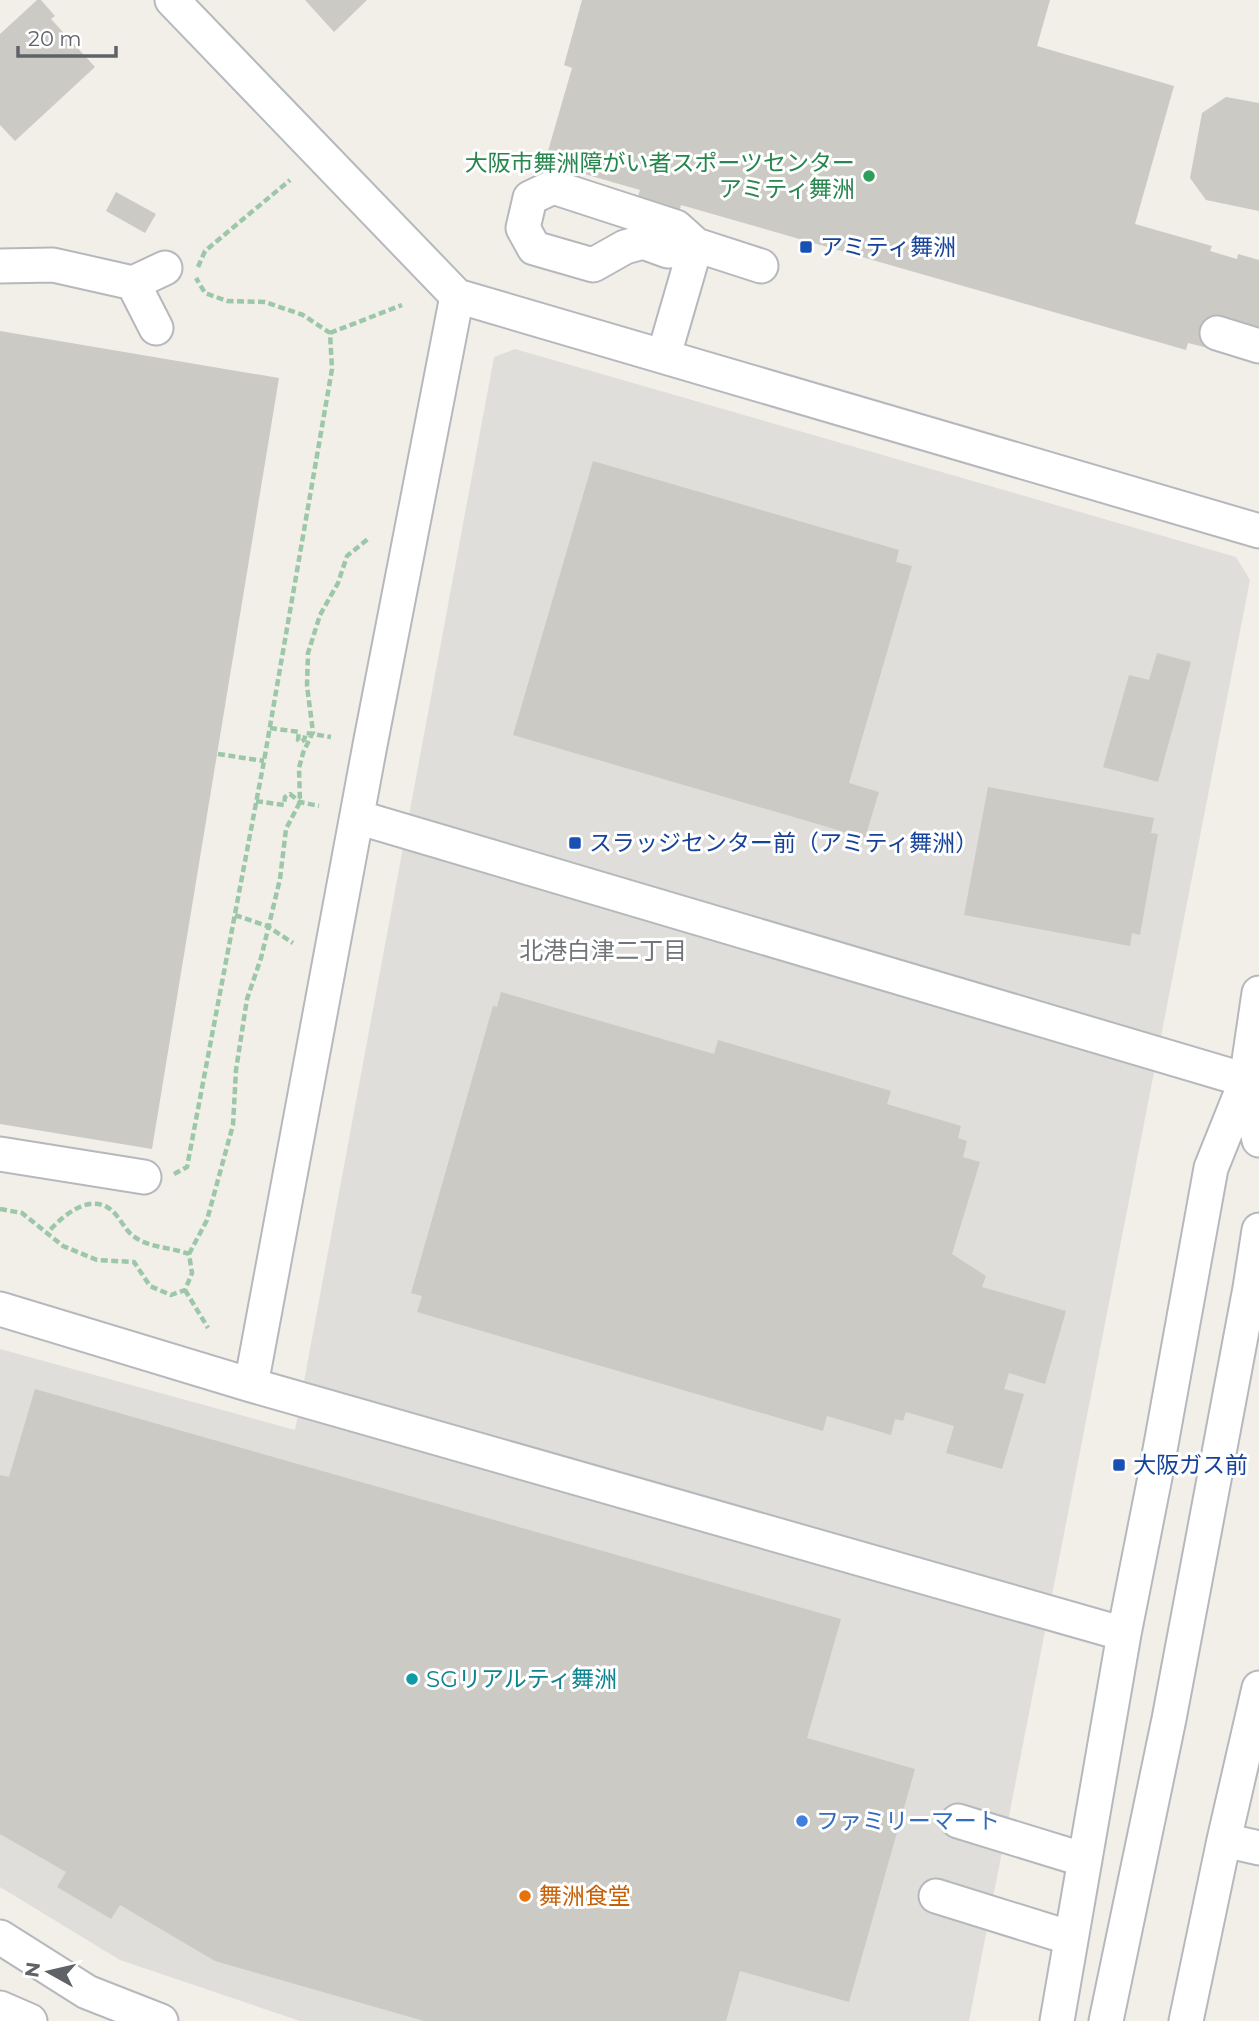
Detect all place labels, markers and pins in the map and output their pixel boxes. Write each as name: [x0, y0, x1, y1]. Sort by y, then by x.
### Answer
place label: 大阪市舞洲障がい者スポーツセンター アミティ舞洲: [464, 149, 855, 203]
marker: 大阪市舞洲障がい者スポーツセンター アミティ舞洲: [861, 168, 877, 184]
place label: アミティ舞洲: [820, 233, 956, 261]
marker: アミティ舞洲: [798, 239, 814, 255]
place label: スラッジセンター前（アミティ舞洲）: [589, 829, 978, 857]
marker: スラッジセンター前（アミティ舞洲）: [567, 835, 583, 851]
place label: 大阪ガス前: [1133, 1451, 1248, 1479]
marker: 大阪ガス前: [1111, 1457, 1127, 1473]
place label: SGリアルティ舞洲: [426, 1665, 617, 1693]
marker: SGリアルティ舞洲: [404, 1671, 420, 1687]
place label: ファミリーマート: [816, 1807, 1000, 1835]
marker: ファミリーマート: [794, 1813, 810, 1829]
place label: 舞洲食堂: [539, 1882, 631, 1910]
marker: 舞洲食堂: [517, 1888, 533, 1904]

